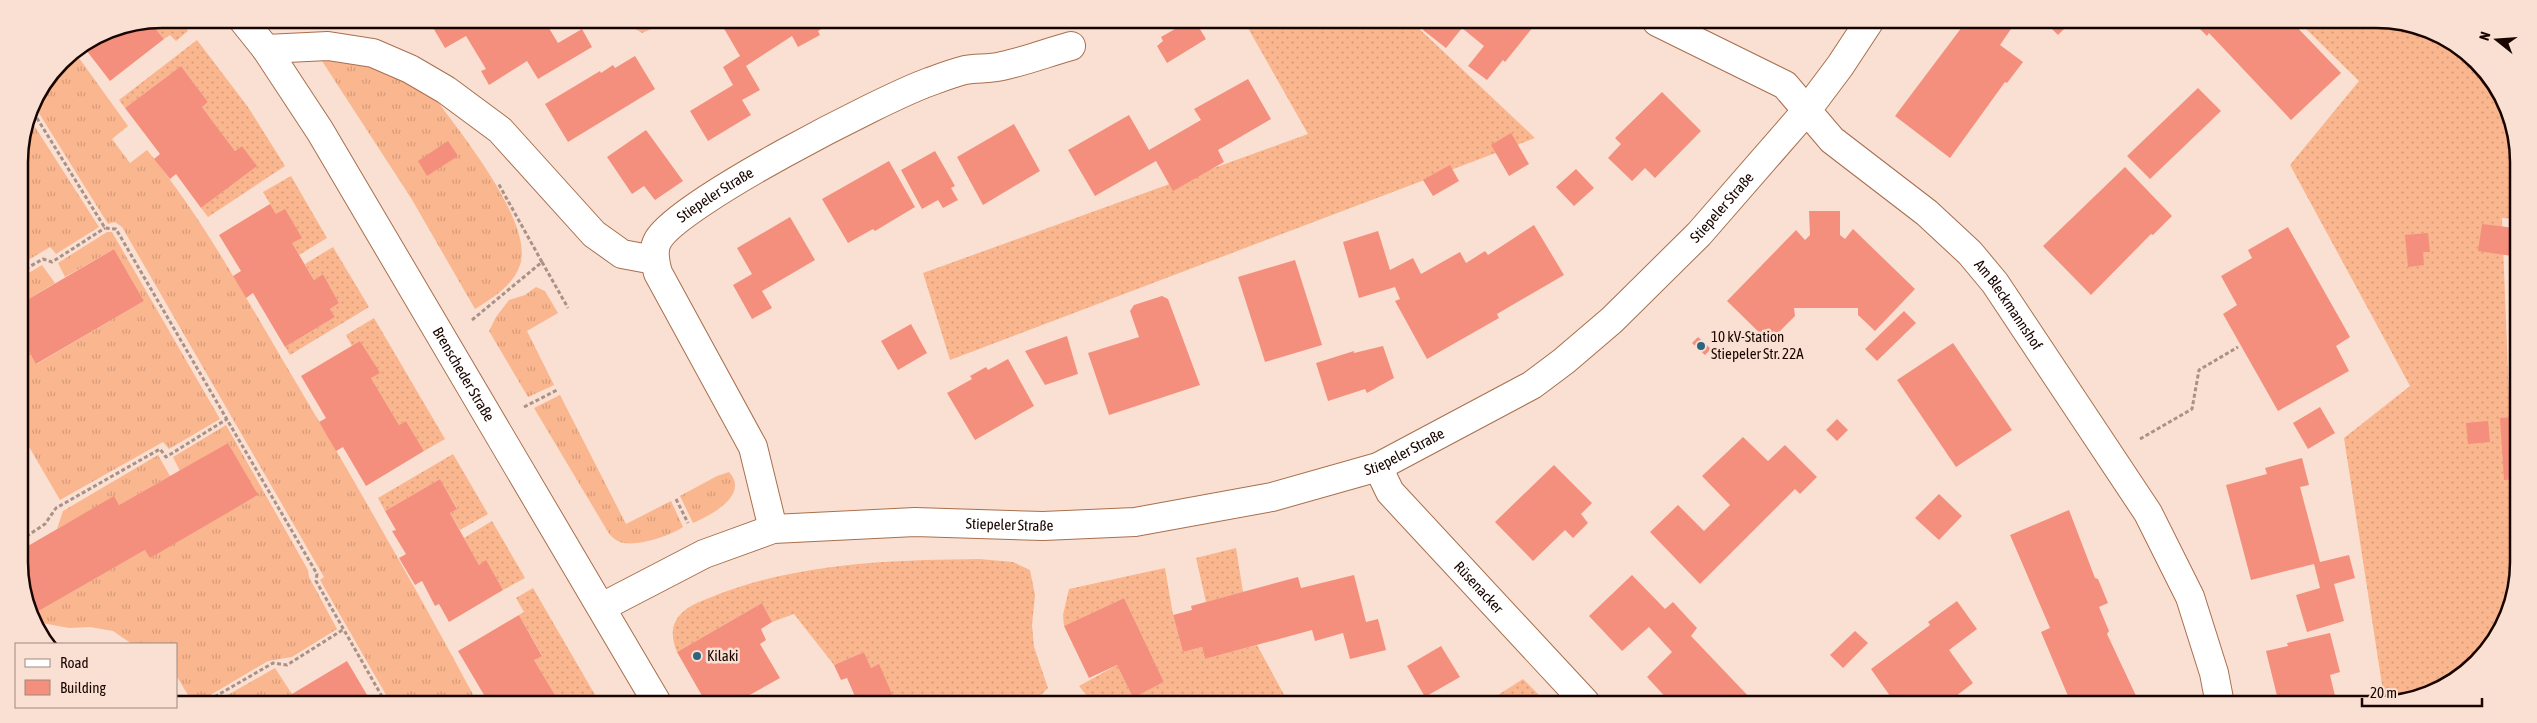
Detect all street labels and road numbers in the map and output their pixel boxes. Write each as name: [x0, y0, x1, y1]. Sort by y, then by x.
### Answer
street label: Stiepeler Straße: [673, 164, 756, 226]
street label: Stiepeler Straße: [1686, 169, 1757, 246]
street label: Am Bleckmannshof: [1971, 256, 2046, 353]
street label: Brenscheder Straße: [429, 324, 498, 424]
street label: Stiepeler Straße: [1362, 424, 1447, 478]
street label: Stiepeler Straße: [965, 515, 1054, 534]
street label: Rüsenacker: [1451, 558, 1507, 617]

